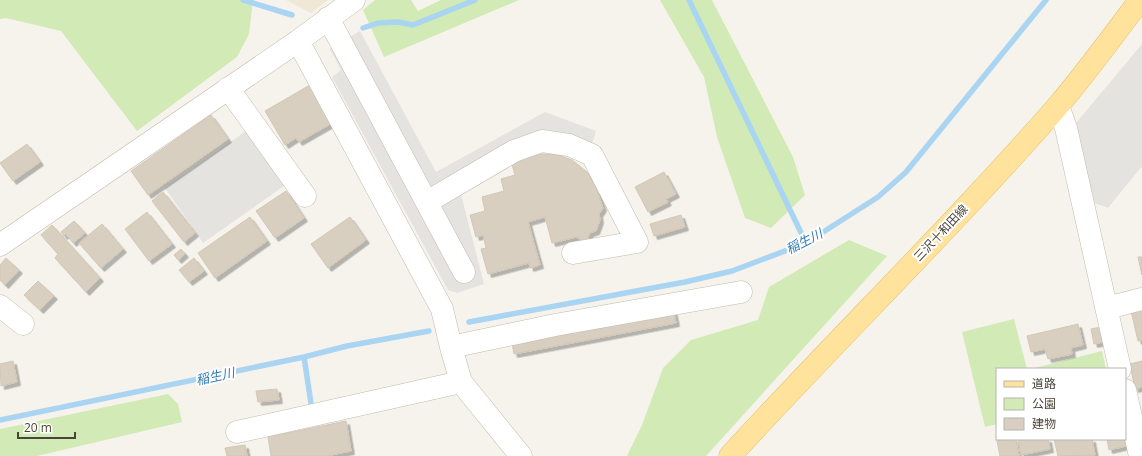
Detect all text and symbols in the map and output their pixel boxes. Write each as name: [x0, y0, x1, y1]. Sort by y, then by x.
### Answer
street label: 三沢十和田線: [910, 201, 971, 265]
water label: 稲生川: [783, 223, 827, 258]
water label: 稲生川: [194, 363, 238, 389]
legend: [996, 368, 1126, 440]
text: 道路: [1032, 375, 1056, 392]
text: 公園: [1032, 395, 1056, 412]
scale bar: [18, 414, 75, 440]
text: 建物: [1032, 415, 1056, 432]
text: 20 m: [24, 419, 52, 436]

